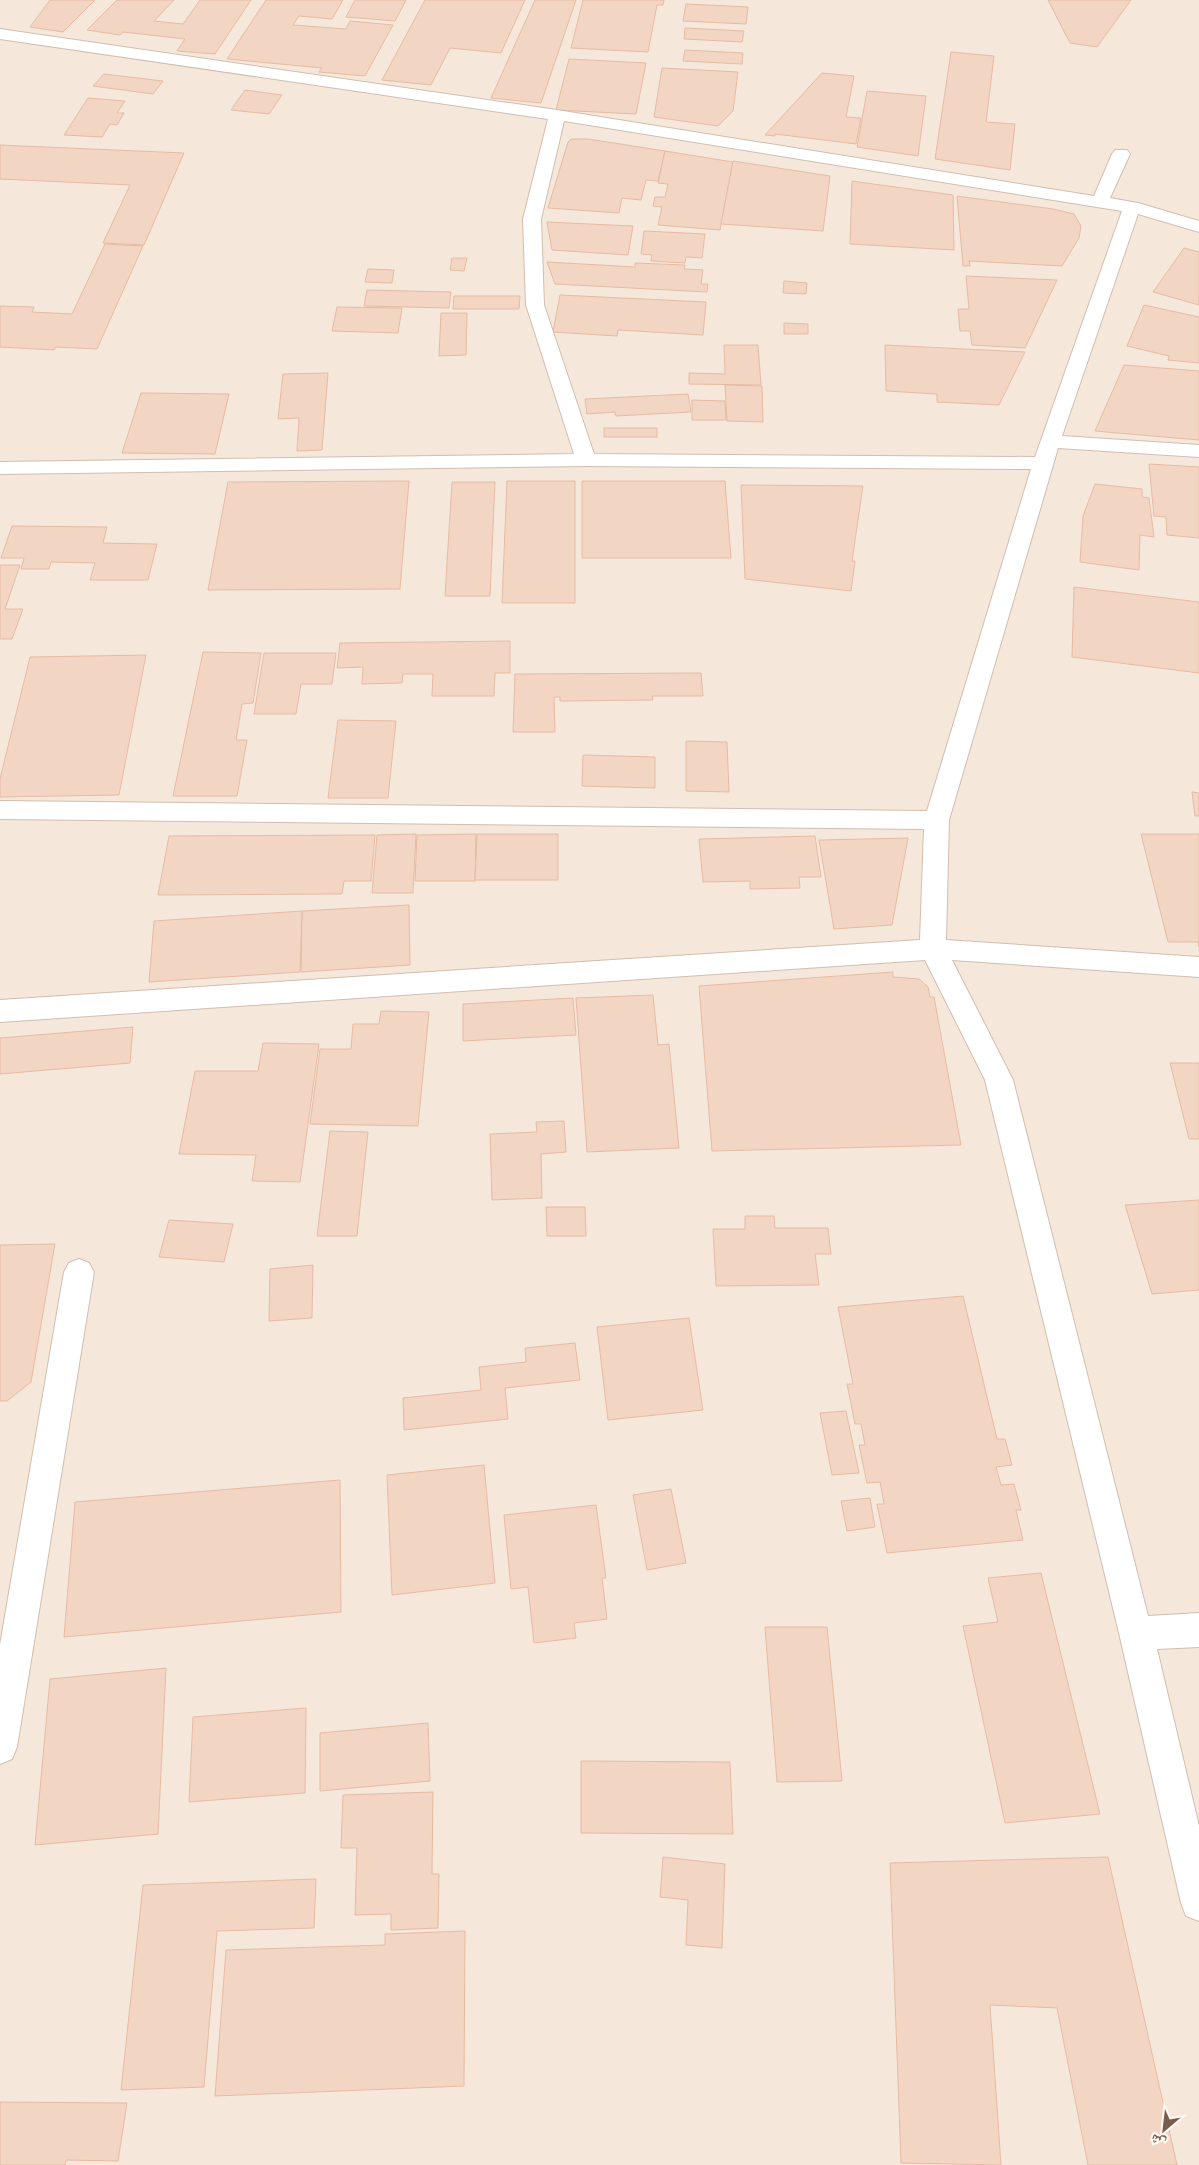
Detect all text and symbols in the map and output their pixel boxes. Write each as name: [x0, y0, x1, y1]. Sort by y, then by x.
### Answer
north arrow: [1139, 2105, 1189, 2155]
text: ش: [1147, 2130, 1169, 2153]

